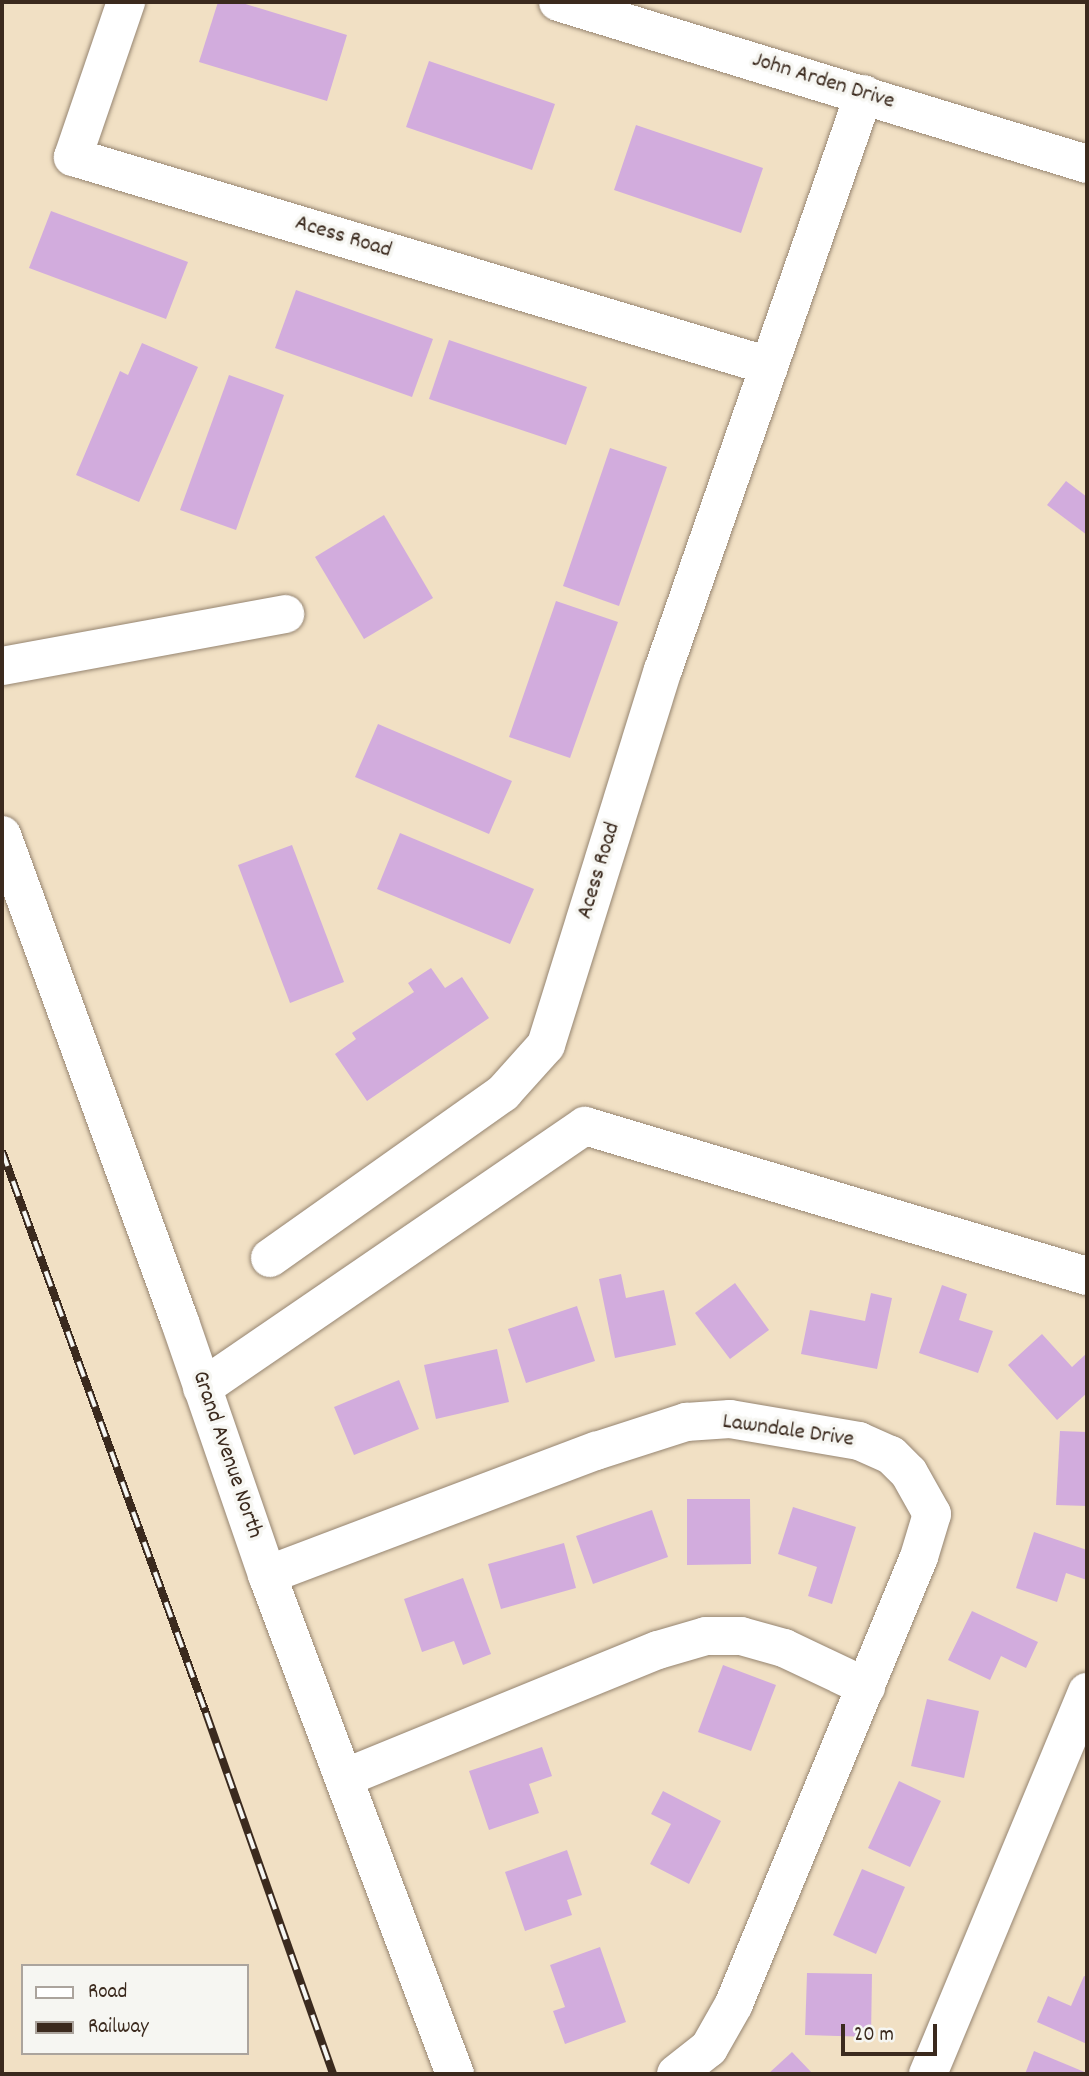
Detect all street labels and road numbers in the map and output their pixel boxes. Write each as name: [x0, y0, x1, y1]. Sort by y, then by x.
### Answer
street label: John Arden Drive: [749, 47, 897, 117]
street label: Acess Road: [291, 210, 395, 266]
street label: Acess Road: [572, 819, 628, 923]
street label: Grand Avenue North: [184, 1368, 268, 1542]
street label: Lawndale Drive: [721, 1409, 855, 1455]

